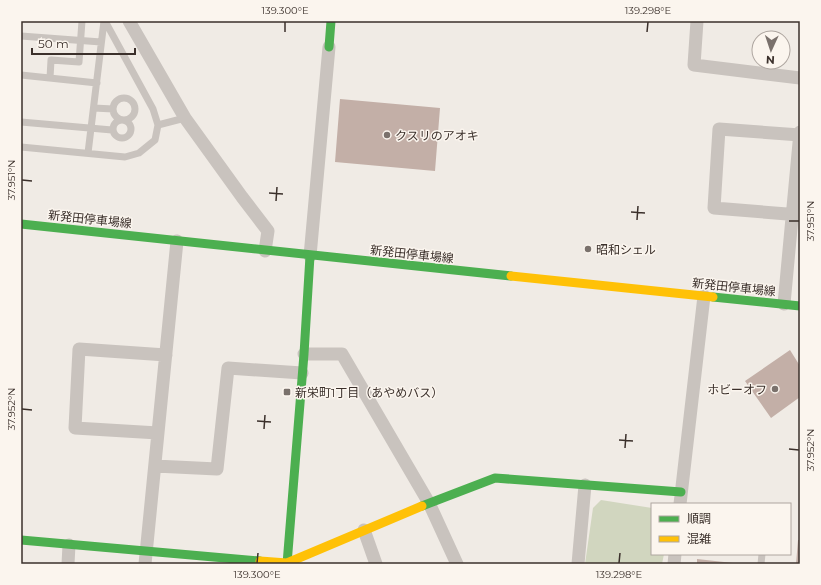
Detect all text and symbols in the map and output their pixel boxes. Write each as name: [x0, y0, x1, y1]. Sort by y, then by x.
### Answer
text: 139.300°E: [261, 4, 309, 17]
text: 139.298°E: [625, 4, 672, 17]
scale bar: [32, 30, 135, 56]
north arrow: [751, 30, 791, 70]
text: 50 m: [38, 36, 69, 51]
text: N: [766, 53, 775, 67]
place label: クスリのアオキ: [395, 128, 479, 143]
marker: クスリのアオキ: [382, 130, 392, 140]
text: 37.951°N: [5, 160, 18, 200]
text: 37.951°N: [804, 201, 817, 241]
street label: 新発田停車場線: [47, 207, 133, 231]
street label: 新発田停車場線: [369, 242, 455, 266]
place label: 昭和シェル: [596, 242, 656, 257]
marker: 昭和シェル: [583, 244, 593, 254]
street label: 新発田停車場線: [691, 275, 777, 299]
place label: ホビーオフ: [707, 382, 767, 397]
marker: ホビーオフ: [770, 384, 780, 394]
place label: 新栄町1丁目（あやめバス）: [295, 385, 443, 400]
marker: 新栄町1丁目（あやめバス）: [282, 387, 292, 397]
text: 37.952°N: [5, 388, 18, 430]
text: 37.952°N: [804, 429, 817, 471]
legend: [651, 503, 791, 555]
text: 順調: [687, 511, 711, 526]
text: 混雑: [687, 531, 711, 546]
text: 139.300°E: [233, 568, 281, 581]
text: 139.298°E: [596, 568, 643, 581]

